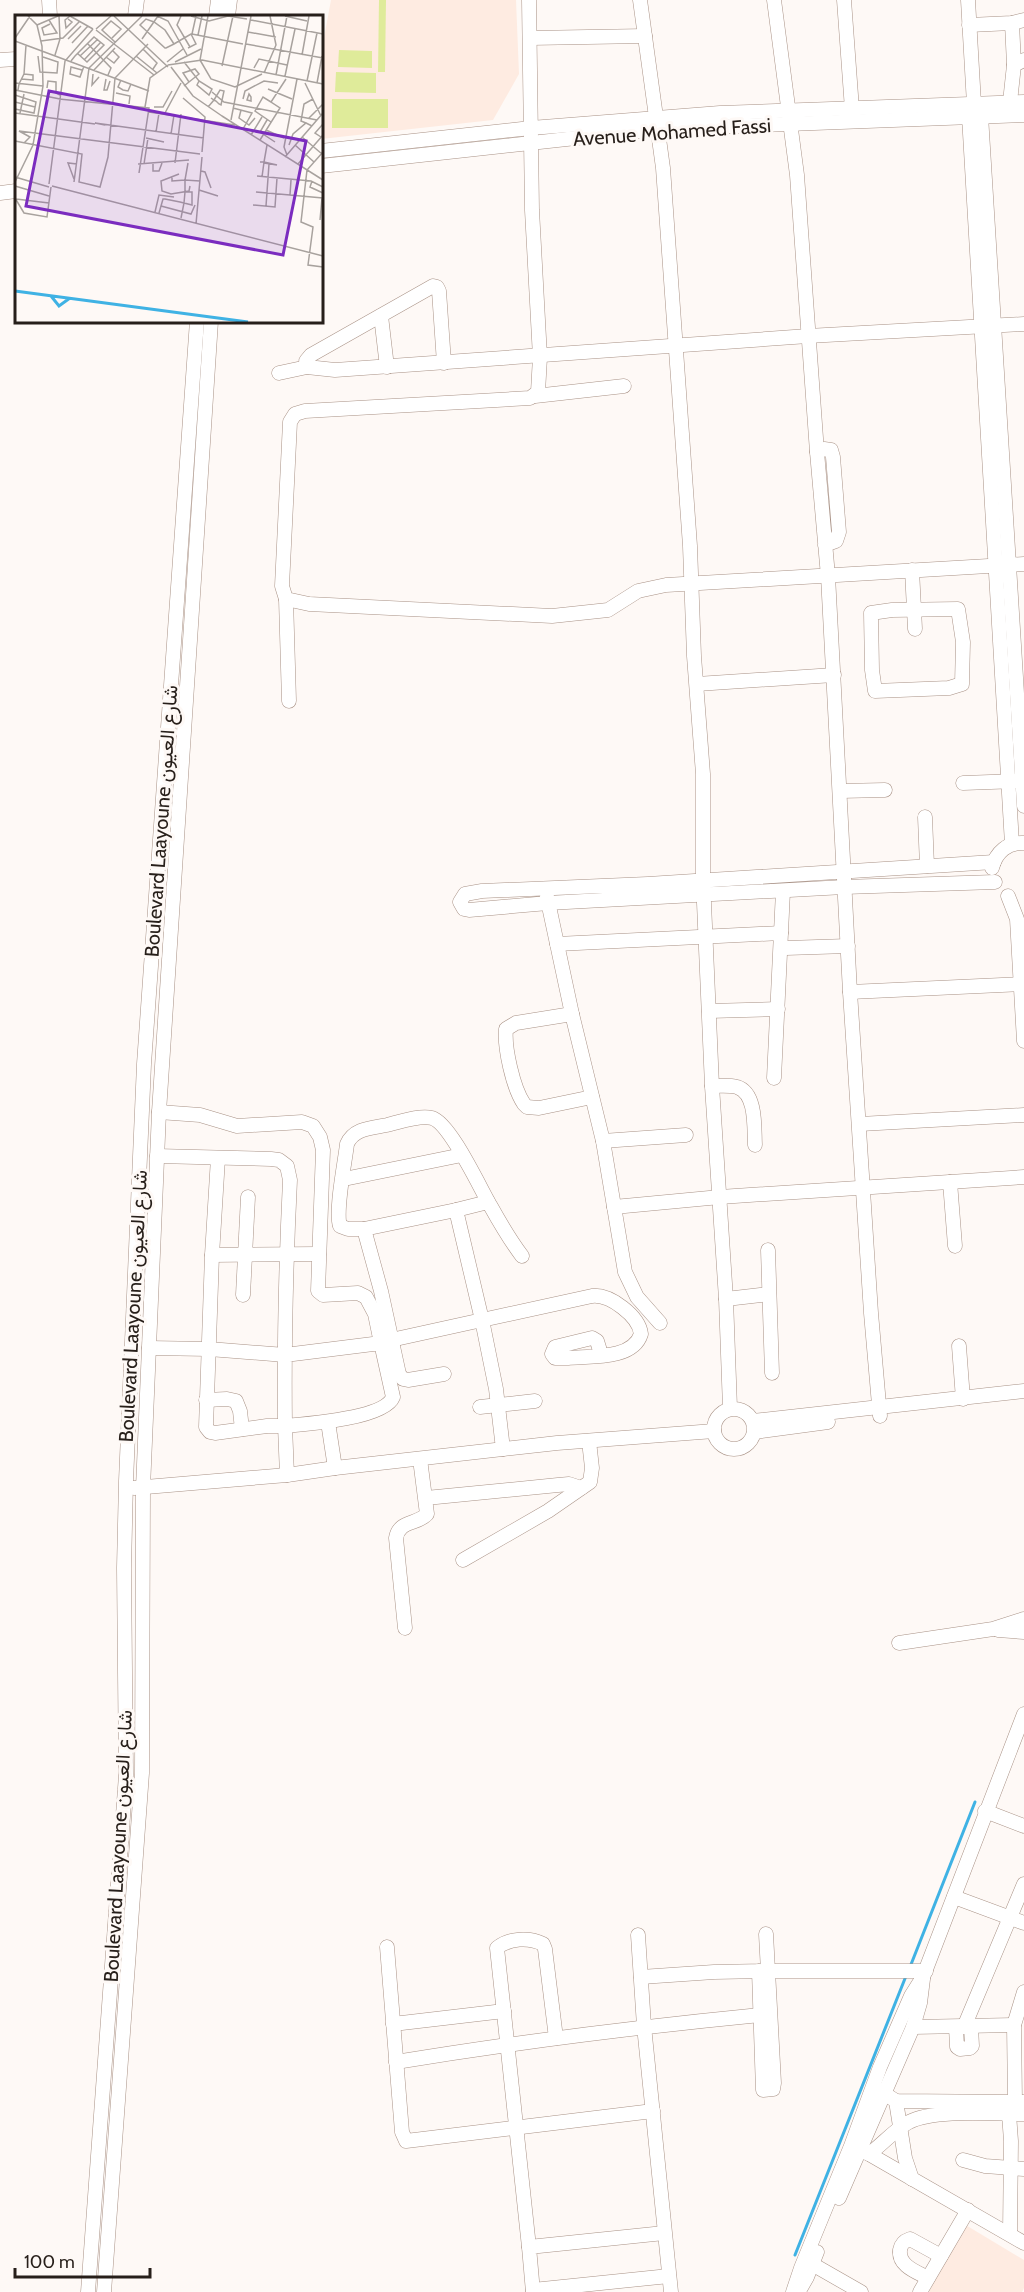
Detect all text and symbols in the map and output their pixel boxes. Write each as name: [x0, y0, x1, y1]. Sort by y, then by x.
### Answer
inset map: [15, 15, 322, 322]
street label: Avenue Mohamed Fassi: [572, 113, 772, 151]
street label: Boulevard Laayoune شارع العيون: [140, 684, 184, 958]
street label: Boulevard Laayoune شارع العيون: [114, 1169, 154, 1443]
street label: Boulevard Laayoune شارع العيون: [99, 1709, 139, 1983]
scale bar: [15, 2241, 150, 2279]
text: 100 m: [24, 2251, 75, 2273]

